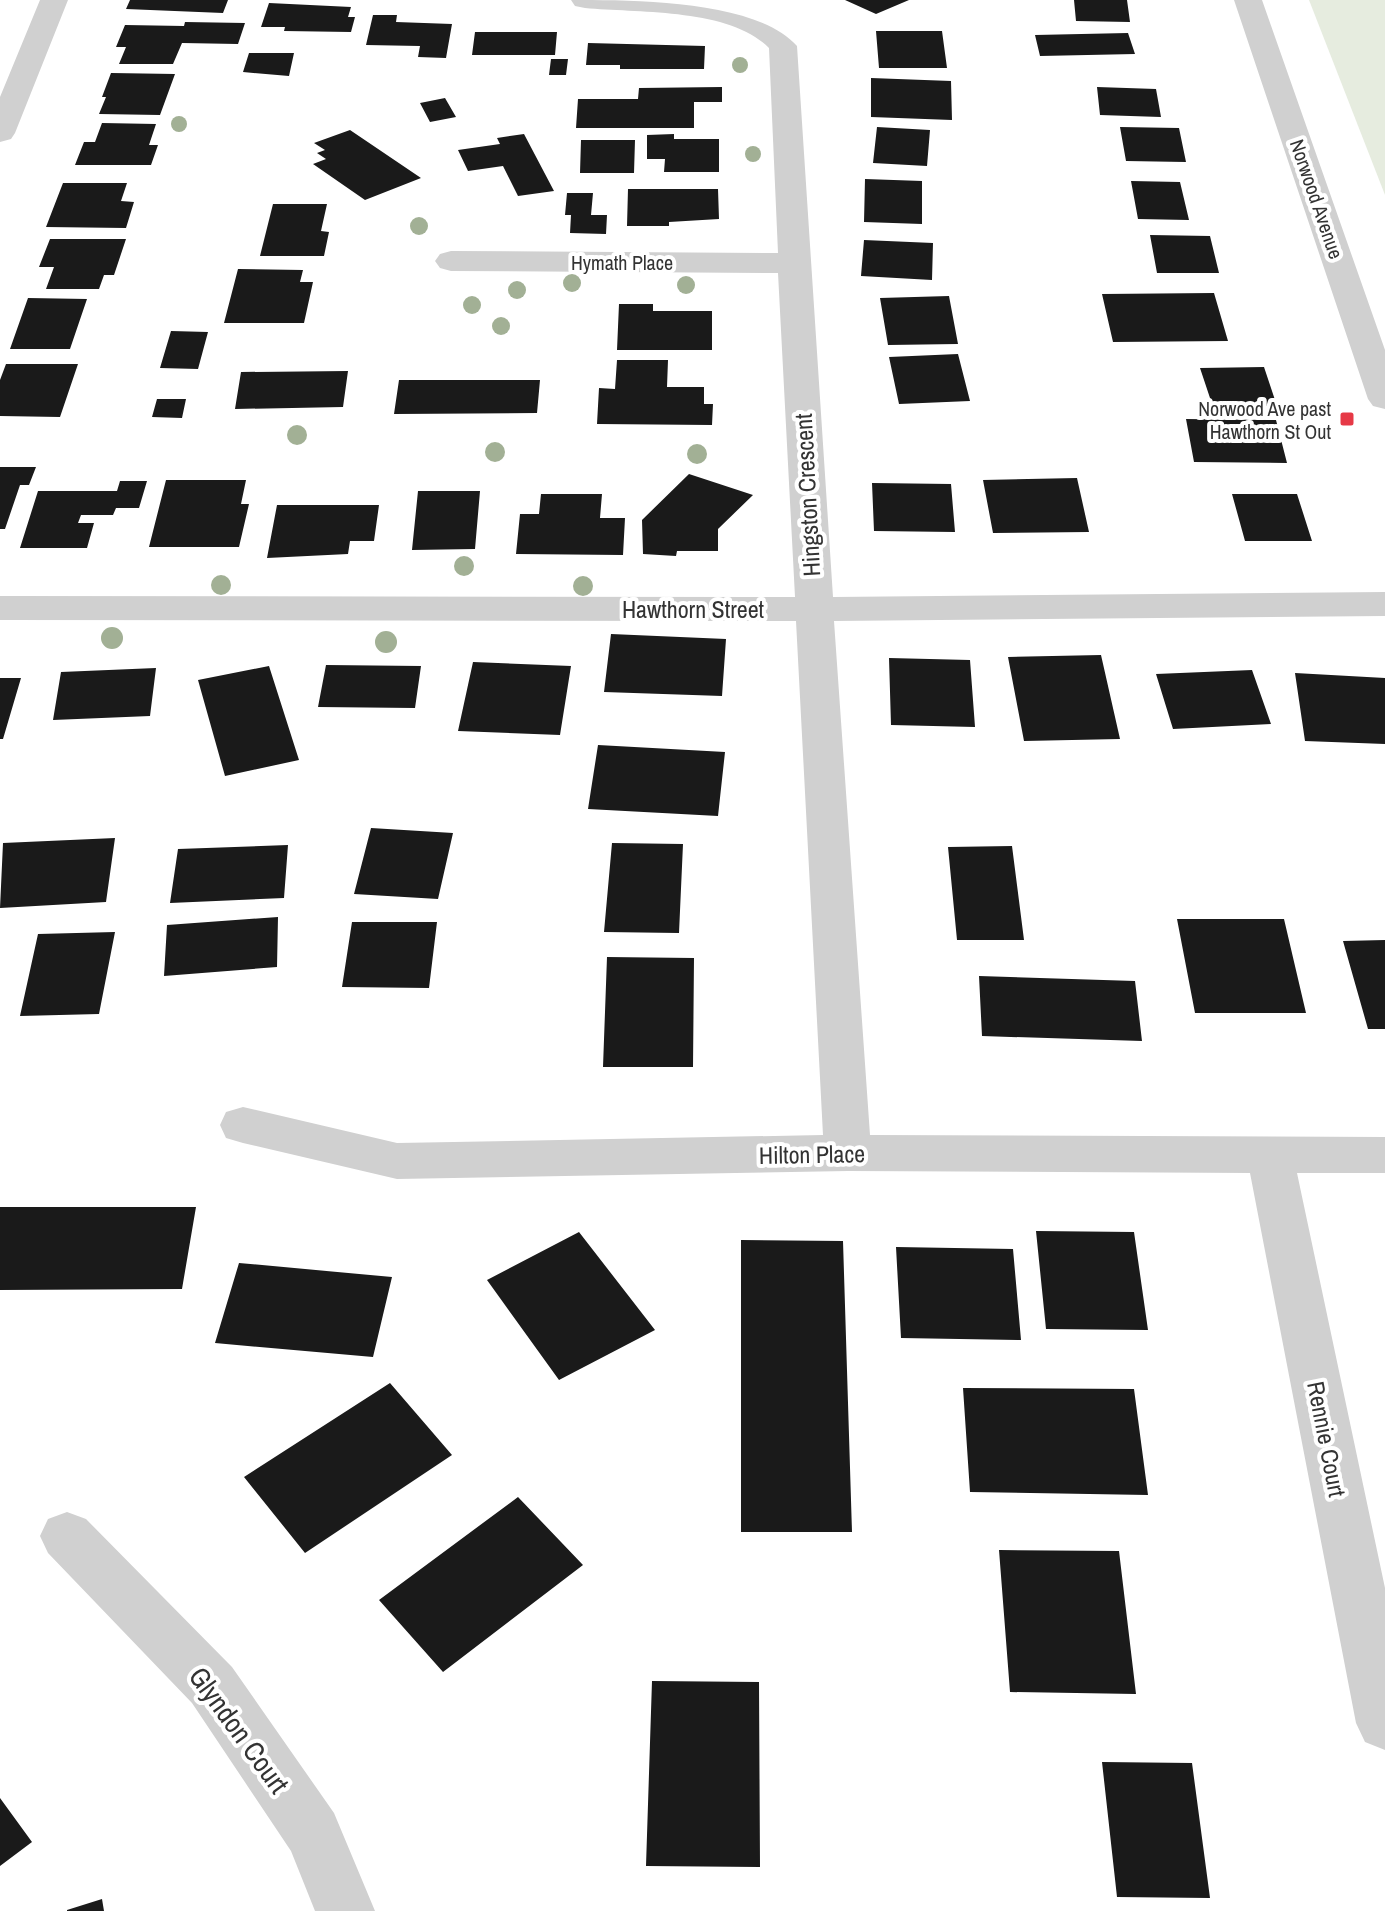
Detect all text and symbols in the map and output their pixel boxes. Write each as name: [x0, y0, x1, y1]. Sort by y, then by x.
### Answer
street label: Norwood Avenue: [1284, 136, 1350, 262]
street label: Hymath Place: [571, 249, 673, 276]
place label: Norwood Ave past Hawthorn St Out: [1198, 395, 1331, 445]
marker: Norwood Ave past Hawthorn St Out: [1338, 410, 1356, 428]
street label: Hingston Crescent: [787, 412, 827, 577]
street label: Hawthorn Street: [622, 593, 765, 625]
street label: Hilton Place: [759, 1137, 865, 1171]
street label: Rennie Court: [1300, 1378, 1354, 1500]
street label: Glyndon Court: [180, 1659, 298, 1801]

